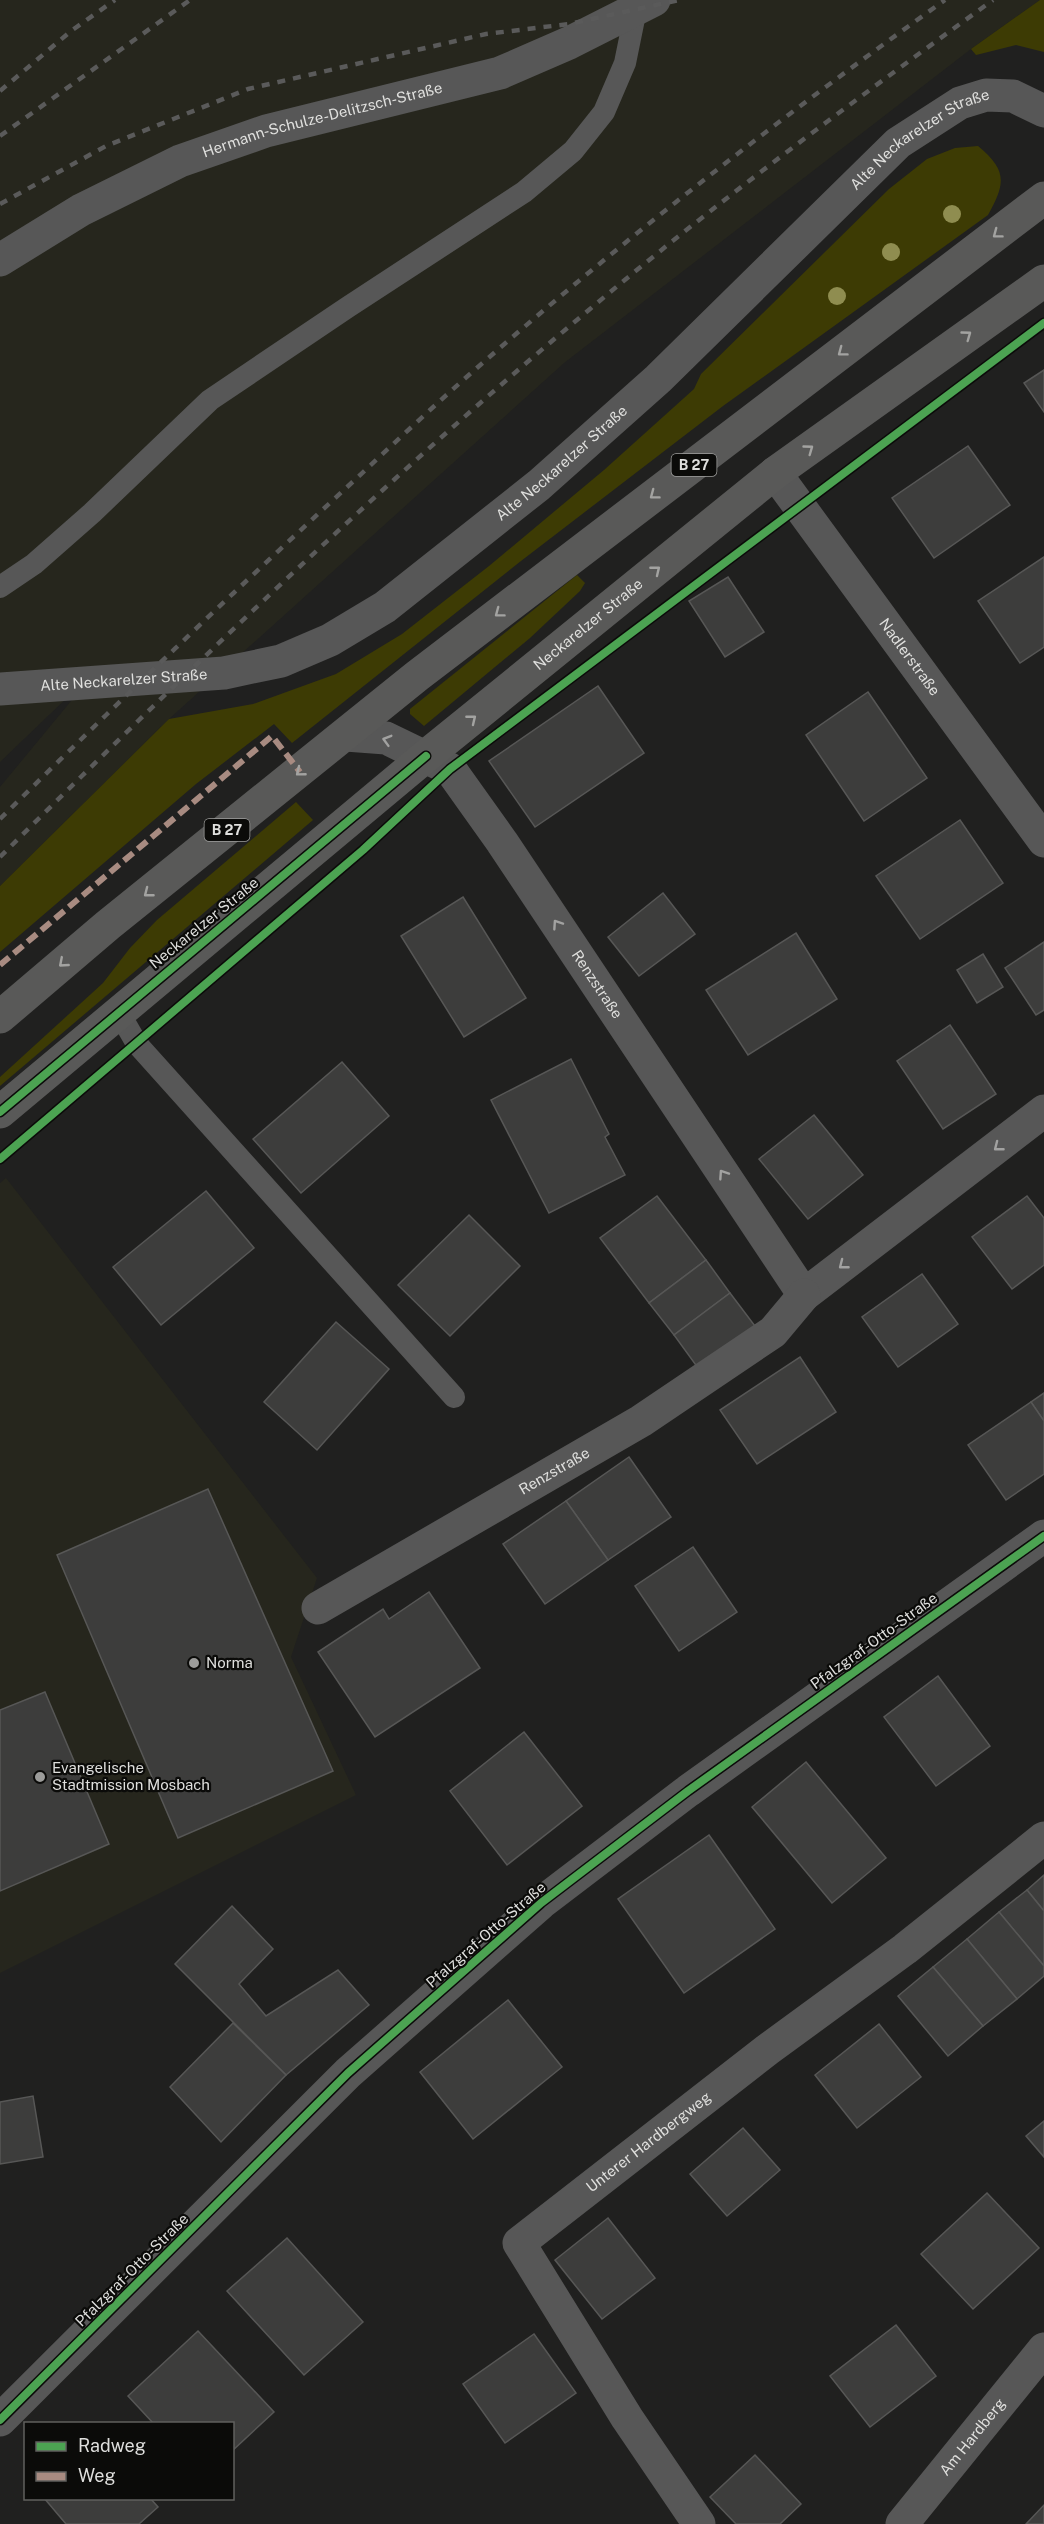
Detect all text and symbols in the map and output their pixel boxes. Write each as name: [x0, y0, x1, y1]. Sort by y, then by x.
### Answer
street label: Hermann-Schulze-Delitzsch-Straße: [200, 79, 444, 161]
street label: Alte Neckarelzer Straße: [846, 85, 991, 193]
one-way arrow: [993, 226, 1004, 237]
one-way arrow: [961, 332, 972, 343]
one-way arrow: [838, 344, 849, 355]
street label: Alte Neckarelzer Straße: [492, 402, 630, 524]
one-way arrow: [802, 445, 813, 456]
road number: B 27: [672, 454, 716, 476]
one-way arrow: [649, 488, 660, 499]
one-way arrow: [649, 566, 660, 577]
street label: Neckarelzer Straße: [530, 575, 646, 673]
one-way arrow: [494, 606, 505, 617]
street label: Nadlerstraße: [876, 615, 944, 699]
street label: Alte Neckarelzer Straße: [39, 665, 208, 694]
one-way arrow: [465, 715, 476, 726]
one-way arrow: [382, 735, 392, 748]
one-way arrow: [296, 764, 307, 775]
road number: B 27: [204, 819, 250, 841]
street label: Neckarelzer Straße: [146, 873, 262, 972]
one-way arrow: [144, 885, 155, 896]
one-way arrow: [553, 920, 564, 931]
street label: Renzstraße: [568, 947, 626, 1022]
one-way arrow: [59, 956, 70, 967]
one-way arrow: [993, 1139, 1004, 1150]
one-way arrow: [719, 1170, 730, 1181]
one-way arrow: [839, 1258, 850, 1269]
street label: Renzstraße: [516, 1444, 592, 1498]
street label: Pfalzgraf-Otto-Straße: [807, 1589, 940, 1692]
place label: Norma: [206, 1654, 253, 1671]
marker: Norma: [187, 1656, 201, 1670]
place label: Evangelische Stadtmission Mosbach: [52, 1759, 210, 1793]
marker: Evangelische Stadtmission Mosbach: [33, 1770, 47, 1784]
street label: Pfalzgraf-Otto-Straße: [423, 1878, 549, 1991]
street label: Unterer Hardbergweg: [583, 2088, 714, 2195]
street label: Pfalzgraf-Otto-Straße: [72, 2210, 192, 2330]
street label: Am Hardberg: [936, 2395, 1008, 2479]
legend: [24, 2422, 234, 2500]
text: Radweg: [78, 2435, 146, 2456]
text: Weg: [78, 2465, 116, 2486]

